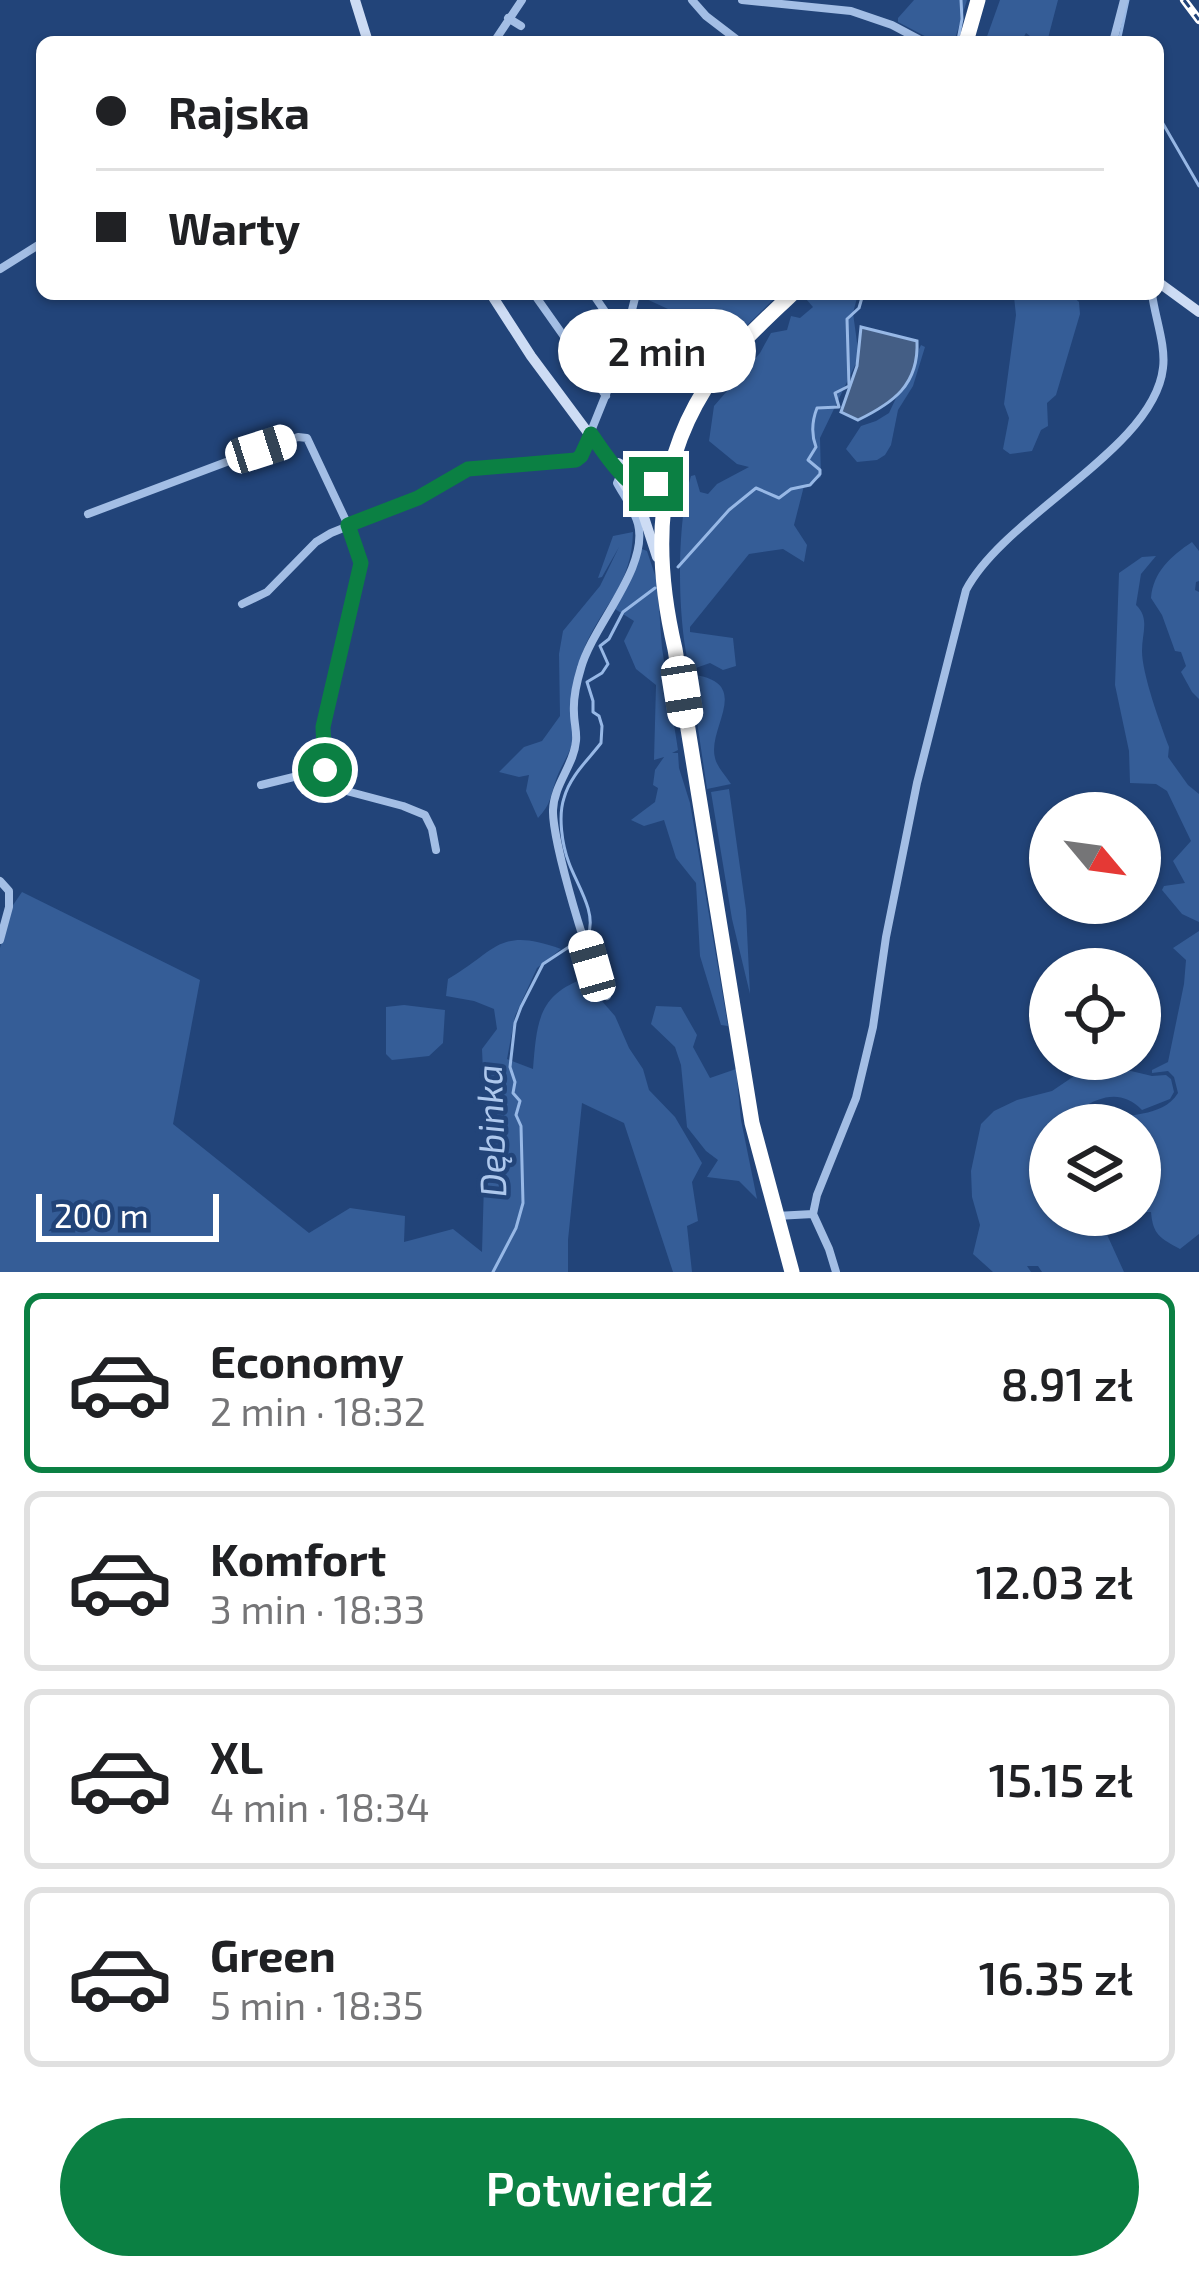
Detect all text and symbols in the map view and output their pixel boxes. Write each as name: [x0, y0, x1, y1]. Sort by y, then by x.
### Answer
text: Rajska: [168, 84, 310, 138]
text: Warty: [168, 200, 300, 254]
callout: 2 min: [557, 310, 755, 394]
text: 2 min: [608, 327, 706, 374]
car: [221, 421, 301, 477]
route end: [629, 457, 683, 511]
car: [659, 654, 705, 730]
route start: [298, 743, 352, 797]
north arrow: [1029, 792, 1161, 924]
map controls: [1029, 792, 1161, 1236]
car: [565, 926, 619, 1006]
button: locate: [1029, 948, 1161, 1080]
water label: Dębinka: [466, 1064, 513, 1198]
button: layers: [1029, 1104, 1161, 1236]
scale bar: [36, 1188, 219, 1241]
text: 200 m: [54, 1195, 149, 1235]
icon: car: [66, 1329, 174, 1437]
text: Economy: [210, 1333, 404, 1387]
text: 8.91 zł: [1001, 1356, 1133, 1410]
text: 2 min · 18:32: [210, 1387, 426, 1434]
icon: car: [66, 1527, 174, 1635]
text: Komfort: [210, 1531, 386, 1585]
text: 12.03 zł: [976, 1554, 1133, 1608]
text: 3 min · 18:33: [210, 1585, 425, 1632]
icon: car: [66, 1725, 174, 1833]
text: XL: [210, 1729, 263, 1783]
text: 15.15 zł: [989, 1752, 1133, 1806]
text: 4 min · 18:34: [210, 1783, 430, 1830]
icon: car: [66, 1923, 174, 2031]
text: Green: [210, 1927, 336, 1981]
text: 16.35 zł: [979, 1950, 1133, 2004]
text: 5 min · 18:35: [210, 1981, 424, 2028]
button: Potwierdź: [60, 2118, 1139, 2256]

